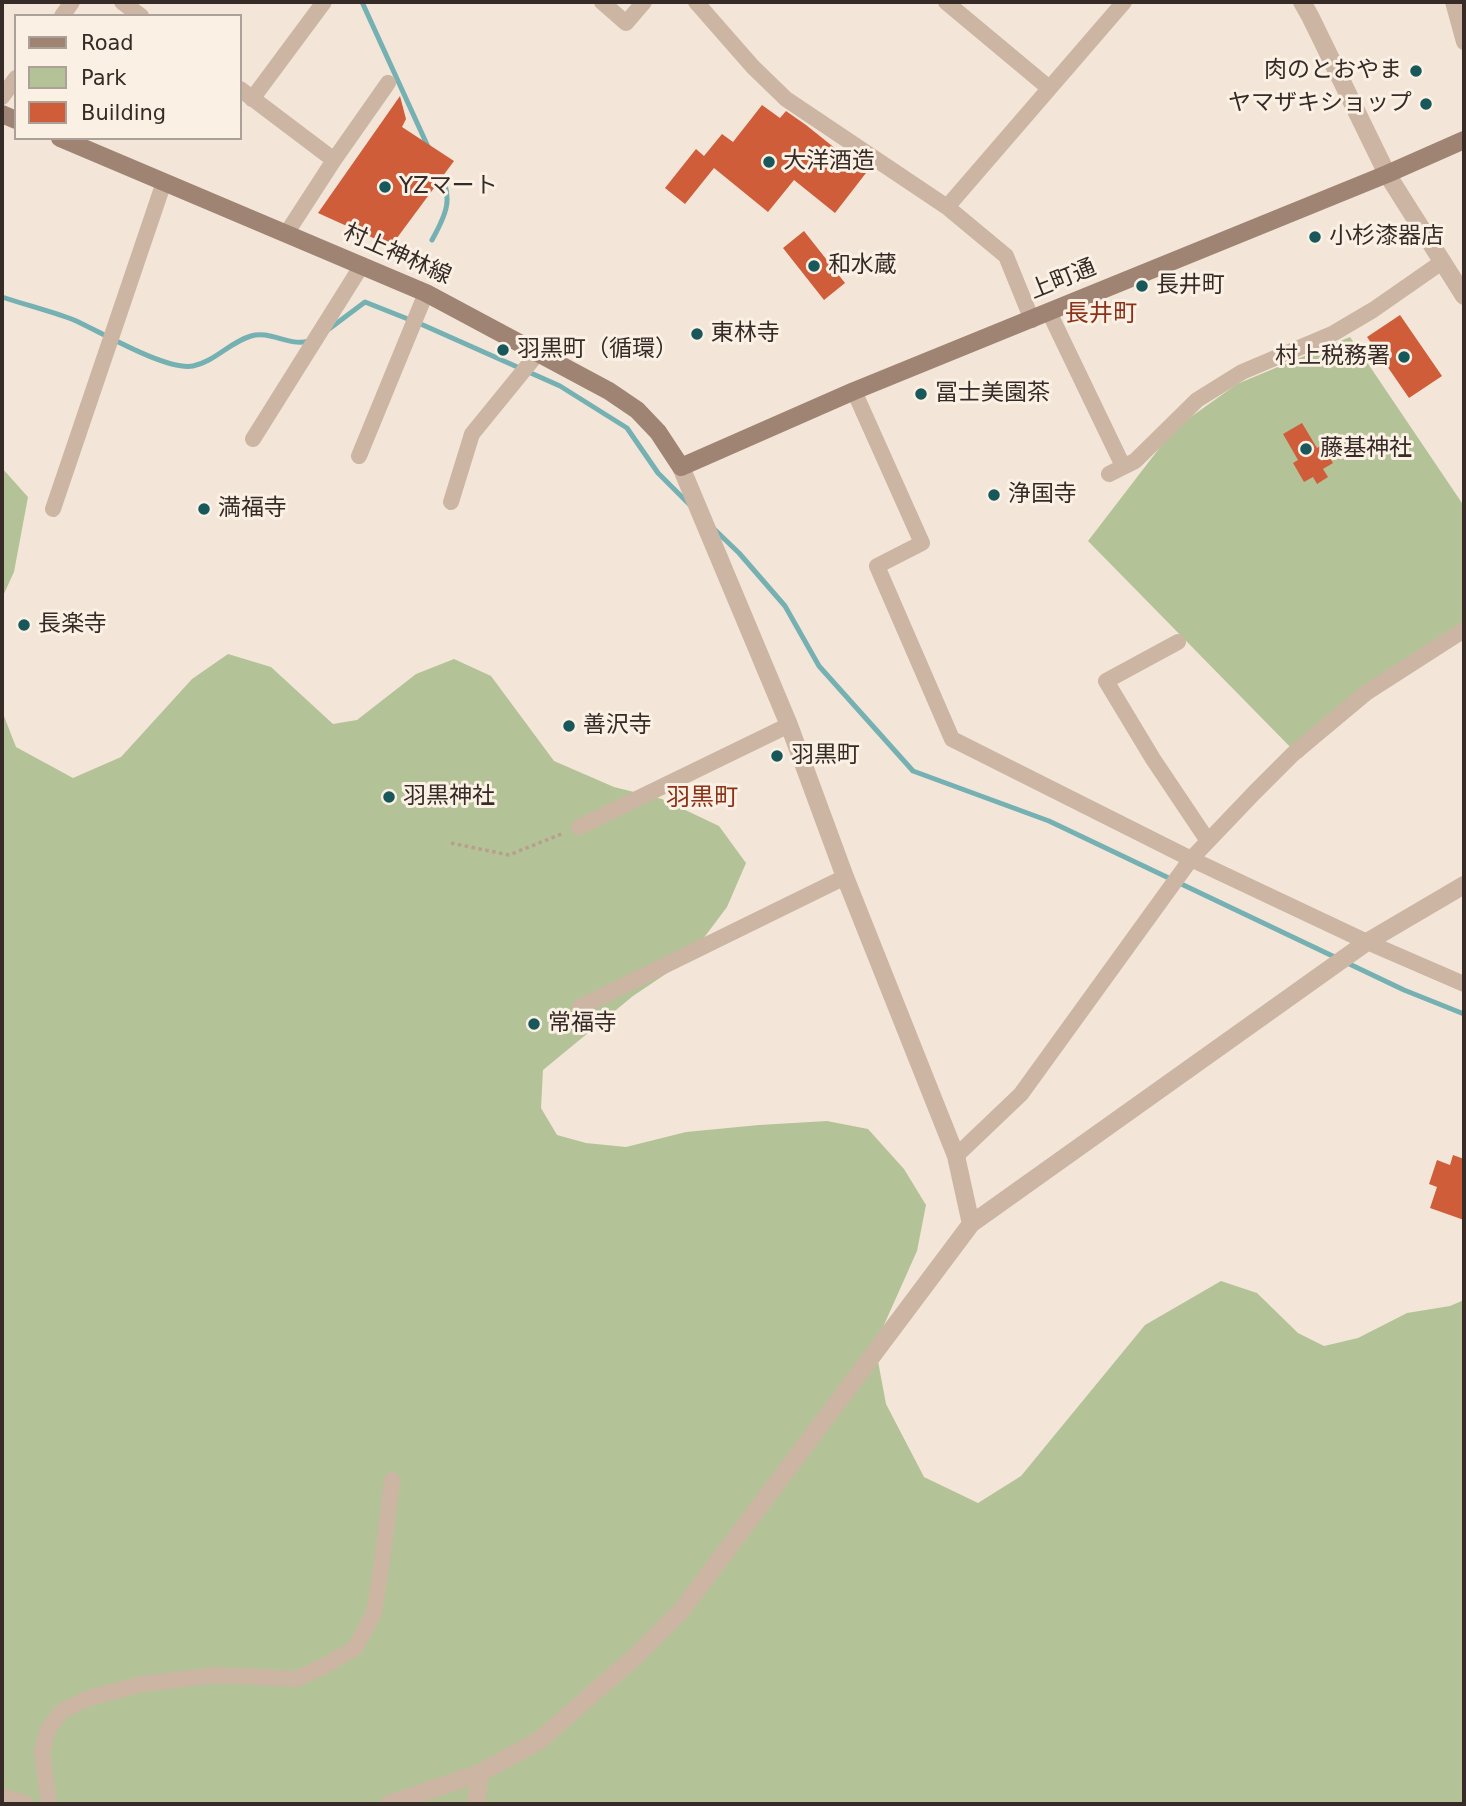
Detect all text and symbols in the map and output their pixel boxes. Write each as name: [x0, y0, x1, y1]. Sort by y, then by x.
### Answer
legend: [14, 14, 242, 140]
text: Road: [81, 31, 134, 55]
place label: 肉のとおやま: [1264, 57, 1402, 85]
marker: 肉のとおやま: [1408, 63, 1424, 79]
text: Park: [81, 66, 126, 90]
place label: ヤマザキショップ: [1228, 90, 1412, 118]
marker: ヤマザキショップ: [1418, 96, 1434, 112]
text: Building: [81, 101, 166, 125]
place label: 大洋酒造: [783, 148, 875, 176]
marker: 大洋酒造: [761, 154, 777, 170]
place label: YZマート: [399, 173, 498, 201]
marker: YZマート: [377, 179, 393, 195]
street label: 村上神林線: [339, 219, 455, 291]
place label: 小杉漆器店: [1329, 223, 1444, 251]
marker: 小杉漆器店: [1307, 229, 1323, 245]
place label: 和水蔵: [828, 252, 897, 280]
street label: 上町通: [1026, 254, 1100, 306]
marker: 和水蔵: [806, 258, 822, 274]
place label: 長井町: [1156, 272, 1225, 300]
marker: 長井町: [1134, 278, 1150, 294]
district label: 長井町: [1065, 301, 1137, 329]
place label: 東林寺: [711, 320, 780, 348]
marker: 東林寺: [689, 326, 705, 342]
place label: 羽黒町（循環）: [517, 336, 678, 364]
marker: 羽黒町（循環）: [495, 342, 511, 358]
place label: 村上税務署: [1275, 343, 1390, 371]
marker: 村上税務署: [1396, 349, 1412, 365]
place label: 冨士美園茶: [935, 380, 1050, 408]
marker: 冨士美園茶: [913, 386, 929, 402]
place label: 藤基神社: [1320, 435, 1412, 463]
marker: 藤基神社: [1298, 441, 1314, 457]
place label: 浄国寺: [1008, 481, 1077, 509]
marker: 浄国寺: [986, 487, 1002, 503]
place label: 満福寺: [218, 495, 287, 523]
marker: 満福寺: [196, 501, 212, 517]
place label: 長楽寺: [38, 611, 107, 639]
marker: 長楽寺: [16, 617, 32, 633]
place label: 善沢寺: [583, 712, 652, 740]
marker: 善沢寺: [561, 718, 577, 734]
place label: 羽黒町: [791, 742, 860, 770]
marker: 羽黒町: [769, 748, 785, 764]
place label: 羽黒神社: [403, 783, 495, 811]
district label: 羽黒町: [666, 785, 738, 813]
marker: 羽黒神社: [381, 789, 397, 805]
place label: 常福寺: [548, 1010, 617, 1038]
marker: 常福寺: [526, 1016, 542, 1032]

